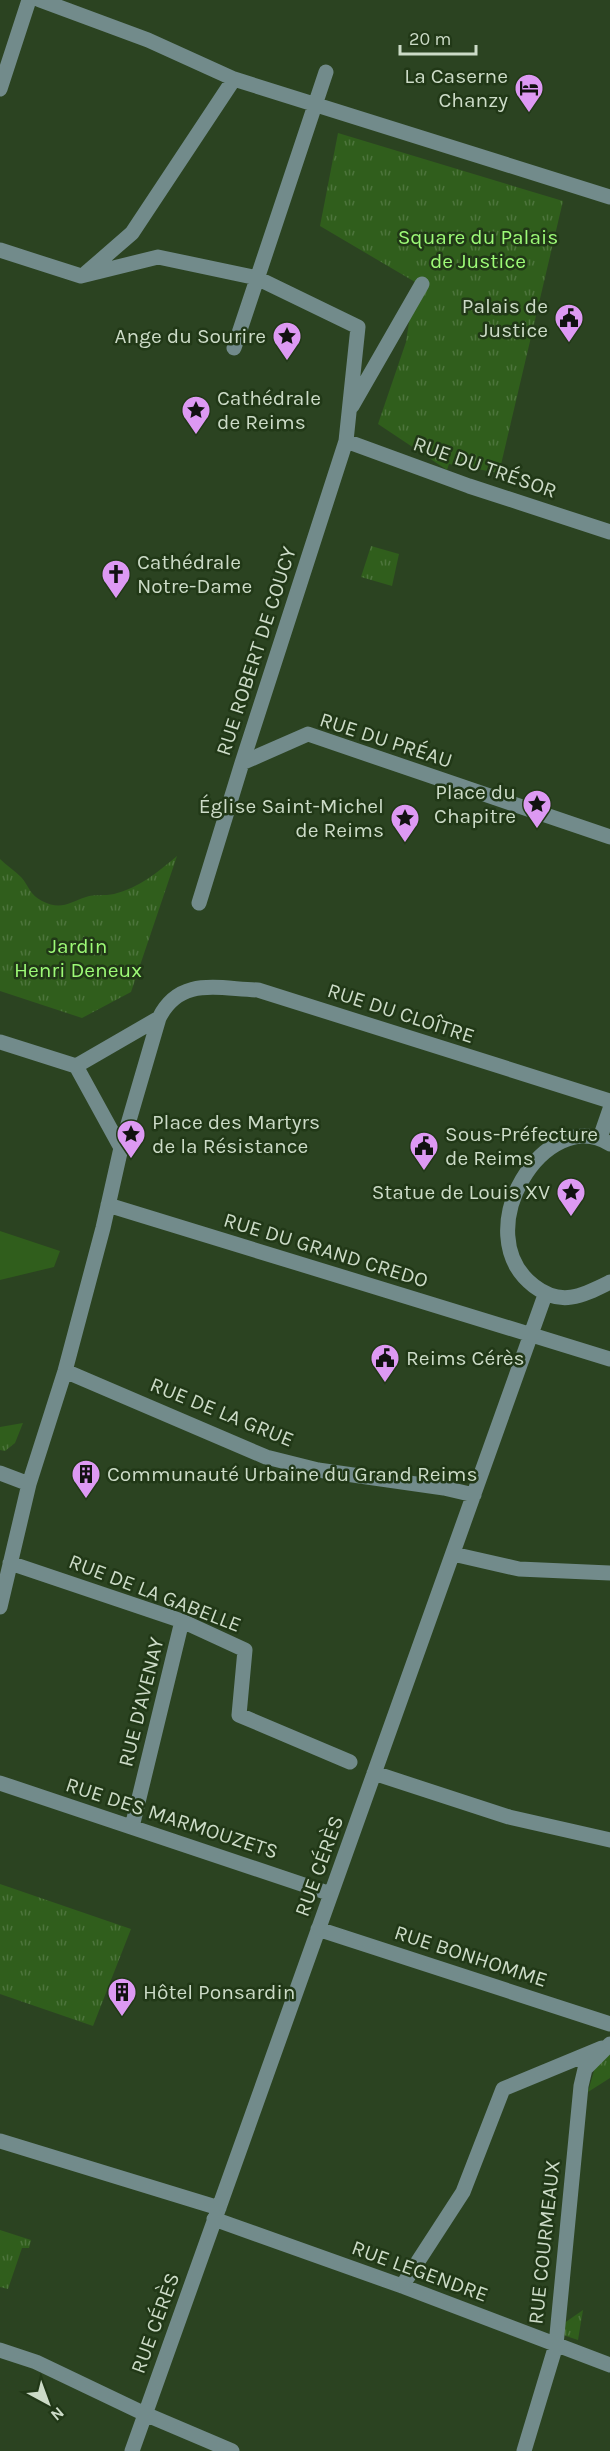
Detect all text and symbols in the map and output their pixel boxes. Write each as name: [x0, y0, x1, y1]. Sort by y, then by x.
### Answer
scale bar: [400, 18, 476, 56]
text: 20 m: [409, 28, 451, 50]
place label: La Caserne Chanzy: [404, 64, 508, 112]
hotel icon: La Caserne Chanzy: [513, 72, 545, 114]
park label: Square du Palais de Justice: [398, 225, 558, 273]
place label: Palais de Justice: [462, 294, 548, 342]
public building icon: Palais de Justice: [553, 302, 585, 344]
place icon: Ange du Sourire: [271, 320, 303, 362]
place label: Ange du Sourire: [114, 324, 266, 348]
place label: Cathédrale de Reims: [217, 386, 321, 434]
place icon: Cathédrale de Reims: [180, 394, 212, 436]
street label: RUE DU TRÉSOR: [410, 431, 560, 503]
street label: RUE ROBERT DE COUCY: [211, 543, 301, 758]
place label: Cathédrale Notre-Dame: [137, 550, 252, 598]
church icon: Cathédrale Notre-Dame: [100, 558, 132, 600]
street label: RUE DU PRÉAU: [317, 707, 455, 773]
place label: Place du Chapitre: [434, 780, 516, 828]
place icon: Place du Chapitre: [521, 788, 553, 830]
place label: Église Saint-Michel de Reims: [199, 794, 384, 842]
place icon: Église Saint-Michel de Reims: [389, 802, 421, 844]
park label: Jardin Henri Deneux: [14, 934, 142, 982]
street label: RUE DU CLOÎTRE: [324, 978, 478, 1048]
place label: Place des Martyrs de la Résistance: [152, 1110, 320, 1158]
place icon: Place des Martyrs de la Résistance: [115, 1118, 147, 1160]
place label: Sous-Préfecture de Reims: [445, 1122, 598, 1170]
public building icon: Sous-Préfecture de Reims: [408, 1130, 440, 1172]
place icon: Statue de Louis XV: [555, 1176, 587, 1218]
place label: Statue de Louis XV: [372, 1180, 550, 1204]
street label: RUE DU GRAND CREDO: [221, 1207, 431, 1293]
public building icon: Reims Cérès: [369, 1342, 401, 1384]
place label: Reims Cérès: [406, 1346, 525, 1370]
street label: RUE DE LA GRUE: [147, 1372, 297, 1452]
building icon: Communauté Urbaine du Grand Reims: [70, 1458, 102, 1500]
place label: Communauté Urbaine du Grand Reims: [107, 1462, 478, 1486]
street label: RUE DE LA GABELLE: [65, 1549, 245, 1637]
street label: RUE D'AVENAY: [113, 1634, 169, 1769]
street label: RUE DES MARMOUZETS: [63, 1772, 281, 1864]
street label: RUE CÉRÈS: [290, 1812, 348, 1920]
street label: RUE BONHOMME: [392, 1920, 550, 1992]
building icon: Hôtel Ponsardin: [106, 1976, 138, 2018]
place label: Hôtel Ponsardin: [143, 1980, 295, 2004]
street label: RUE COURMEAUX: [523, 2159, 565, 2325]
street label: RUE LEGENDRE: [349, 2235, 491, 2307]
street label: RUE CÉRÈS: [126, 2269, 184, 2377]
north arrow: [18, 2373, 78, 2433]
text: N: [47, 2403, 68, 2425]

